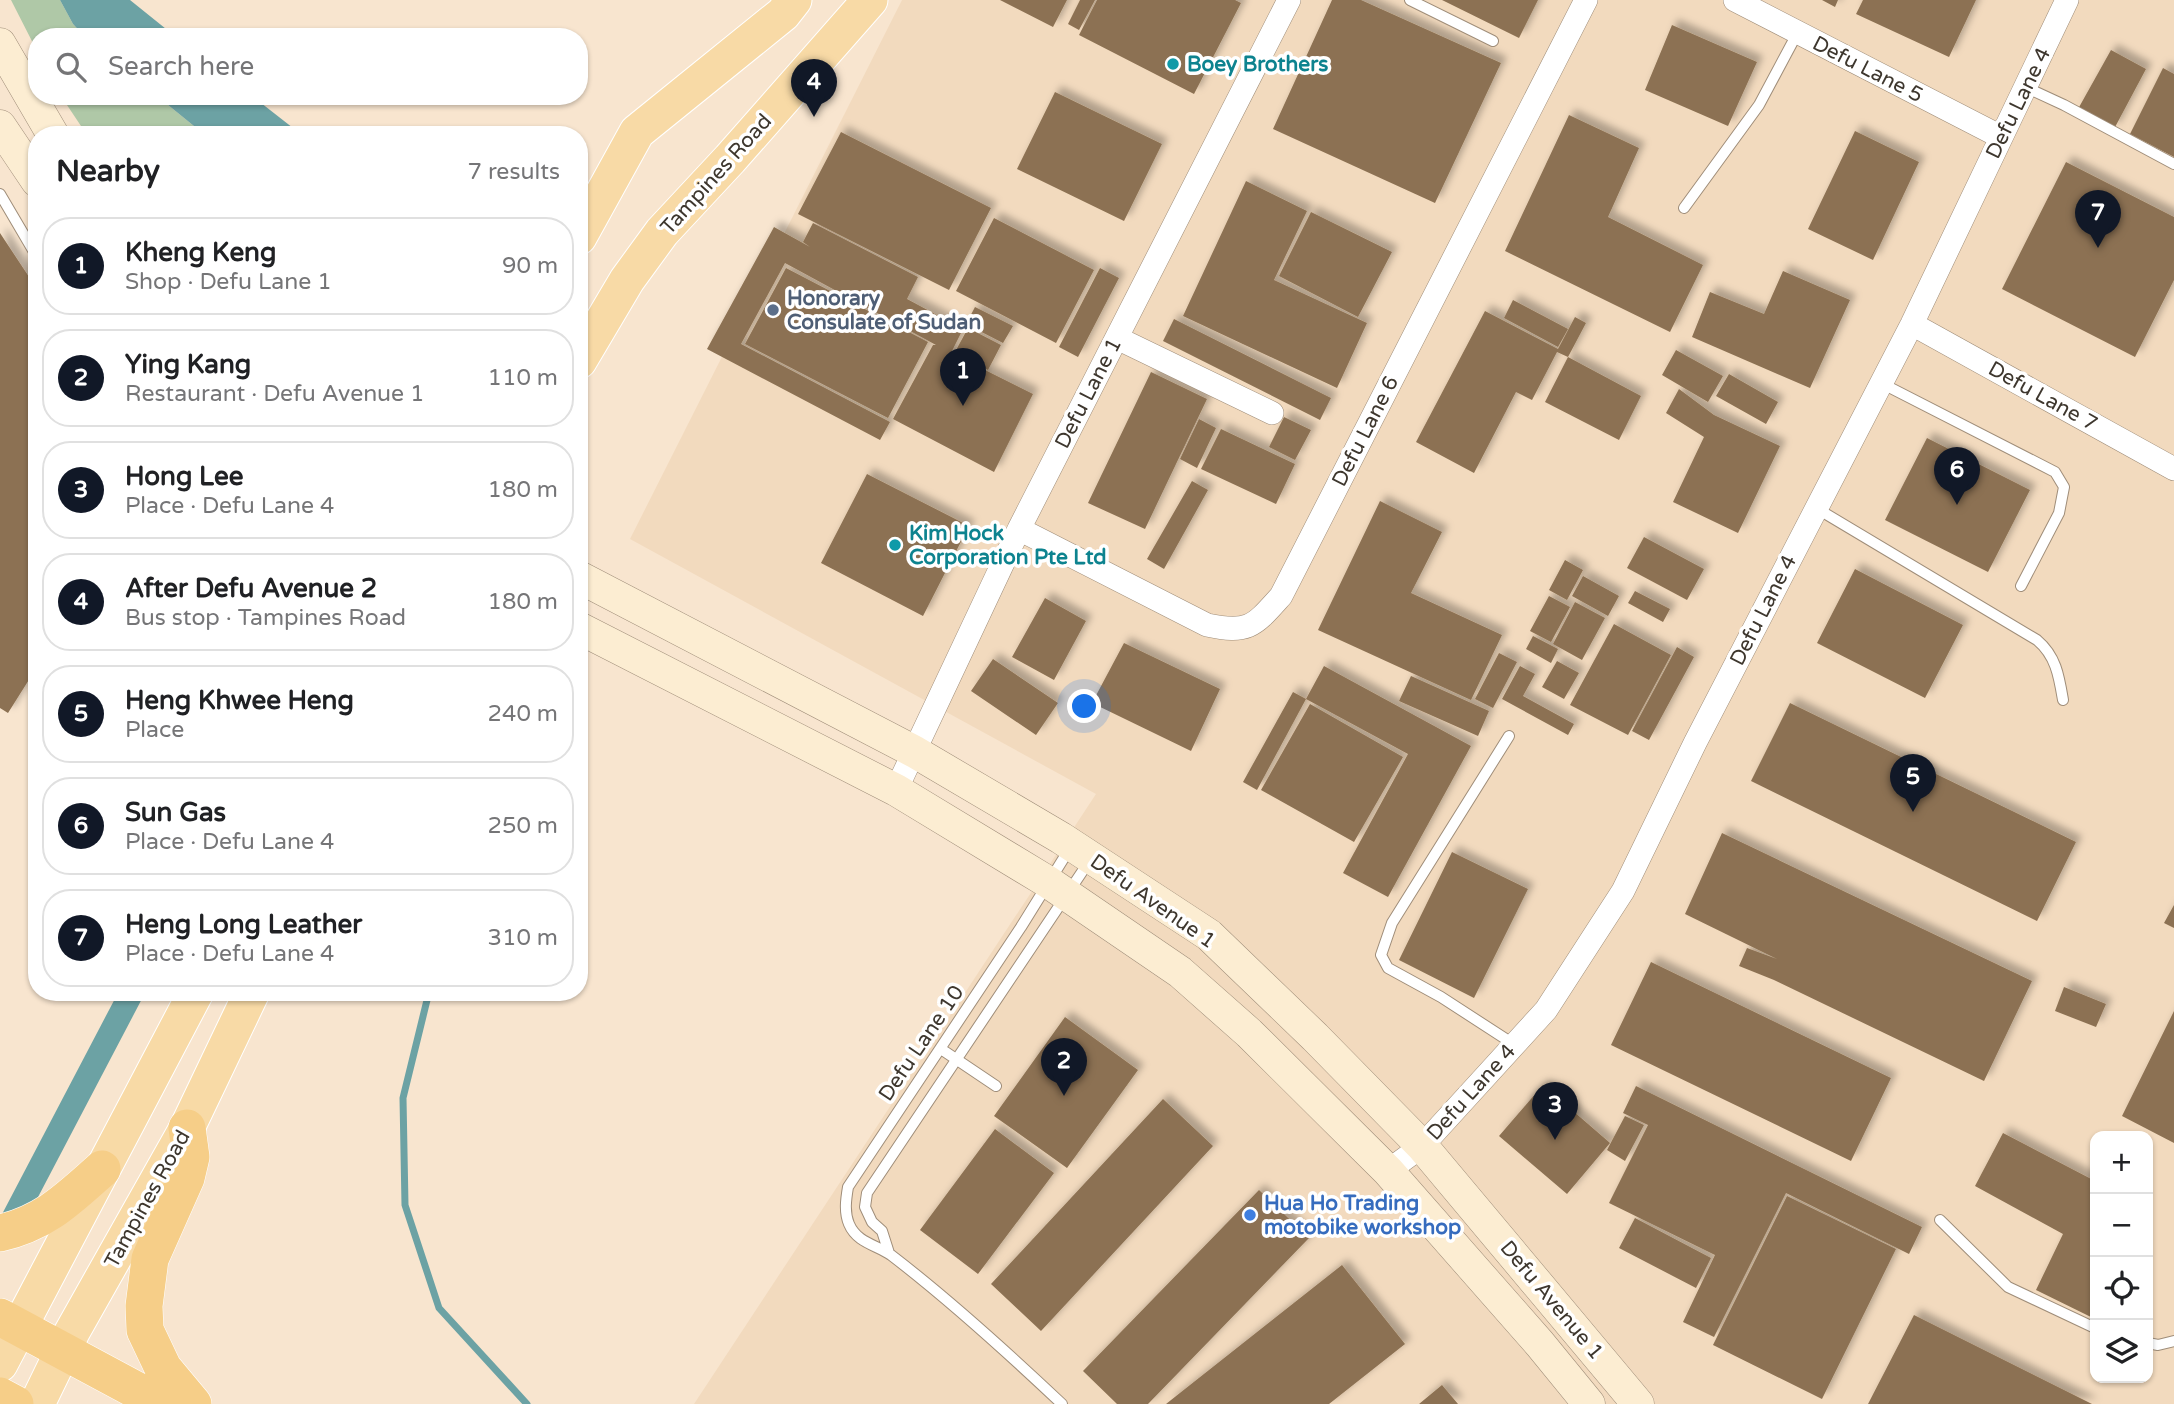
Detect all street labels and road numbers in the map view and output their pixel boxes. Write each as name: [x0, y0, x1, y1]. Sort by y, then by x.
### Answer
street label: Defu Lane 5: [1808, 31, 1927, 108]
street label: Defu Lane 4: [1981, 43, 2056, 163]
street label: Tampines Road: [656, 109, 777, 240]
street label: Defu Lane 1: [1050, 334, 1127, 453]
street label: Defu Lane 7: [1984, 356, 2102, 437]
street label: Defu Lane 6: [1327, 372, 1404, 491]
street label: Defu Lane 4: [1725, 551, 1802, 670]
street label: Defu Avenue 1: [1085, 849, 1220, 954]
street label: Defu Lane 10: [874, 981, 969, 1106]
street label: Defu Lane 4: [1422, 1039, 1521, 1146]
street label: Tampines Road: [99, 1126, 196, 1273]
street label: Defu Avenue 1: [1495, 1236, 1609, 1365]

